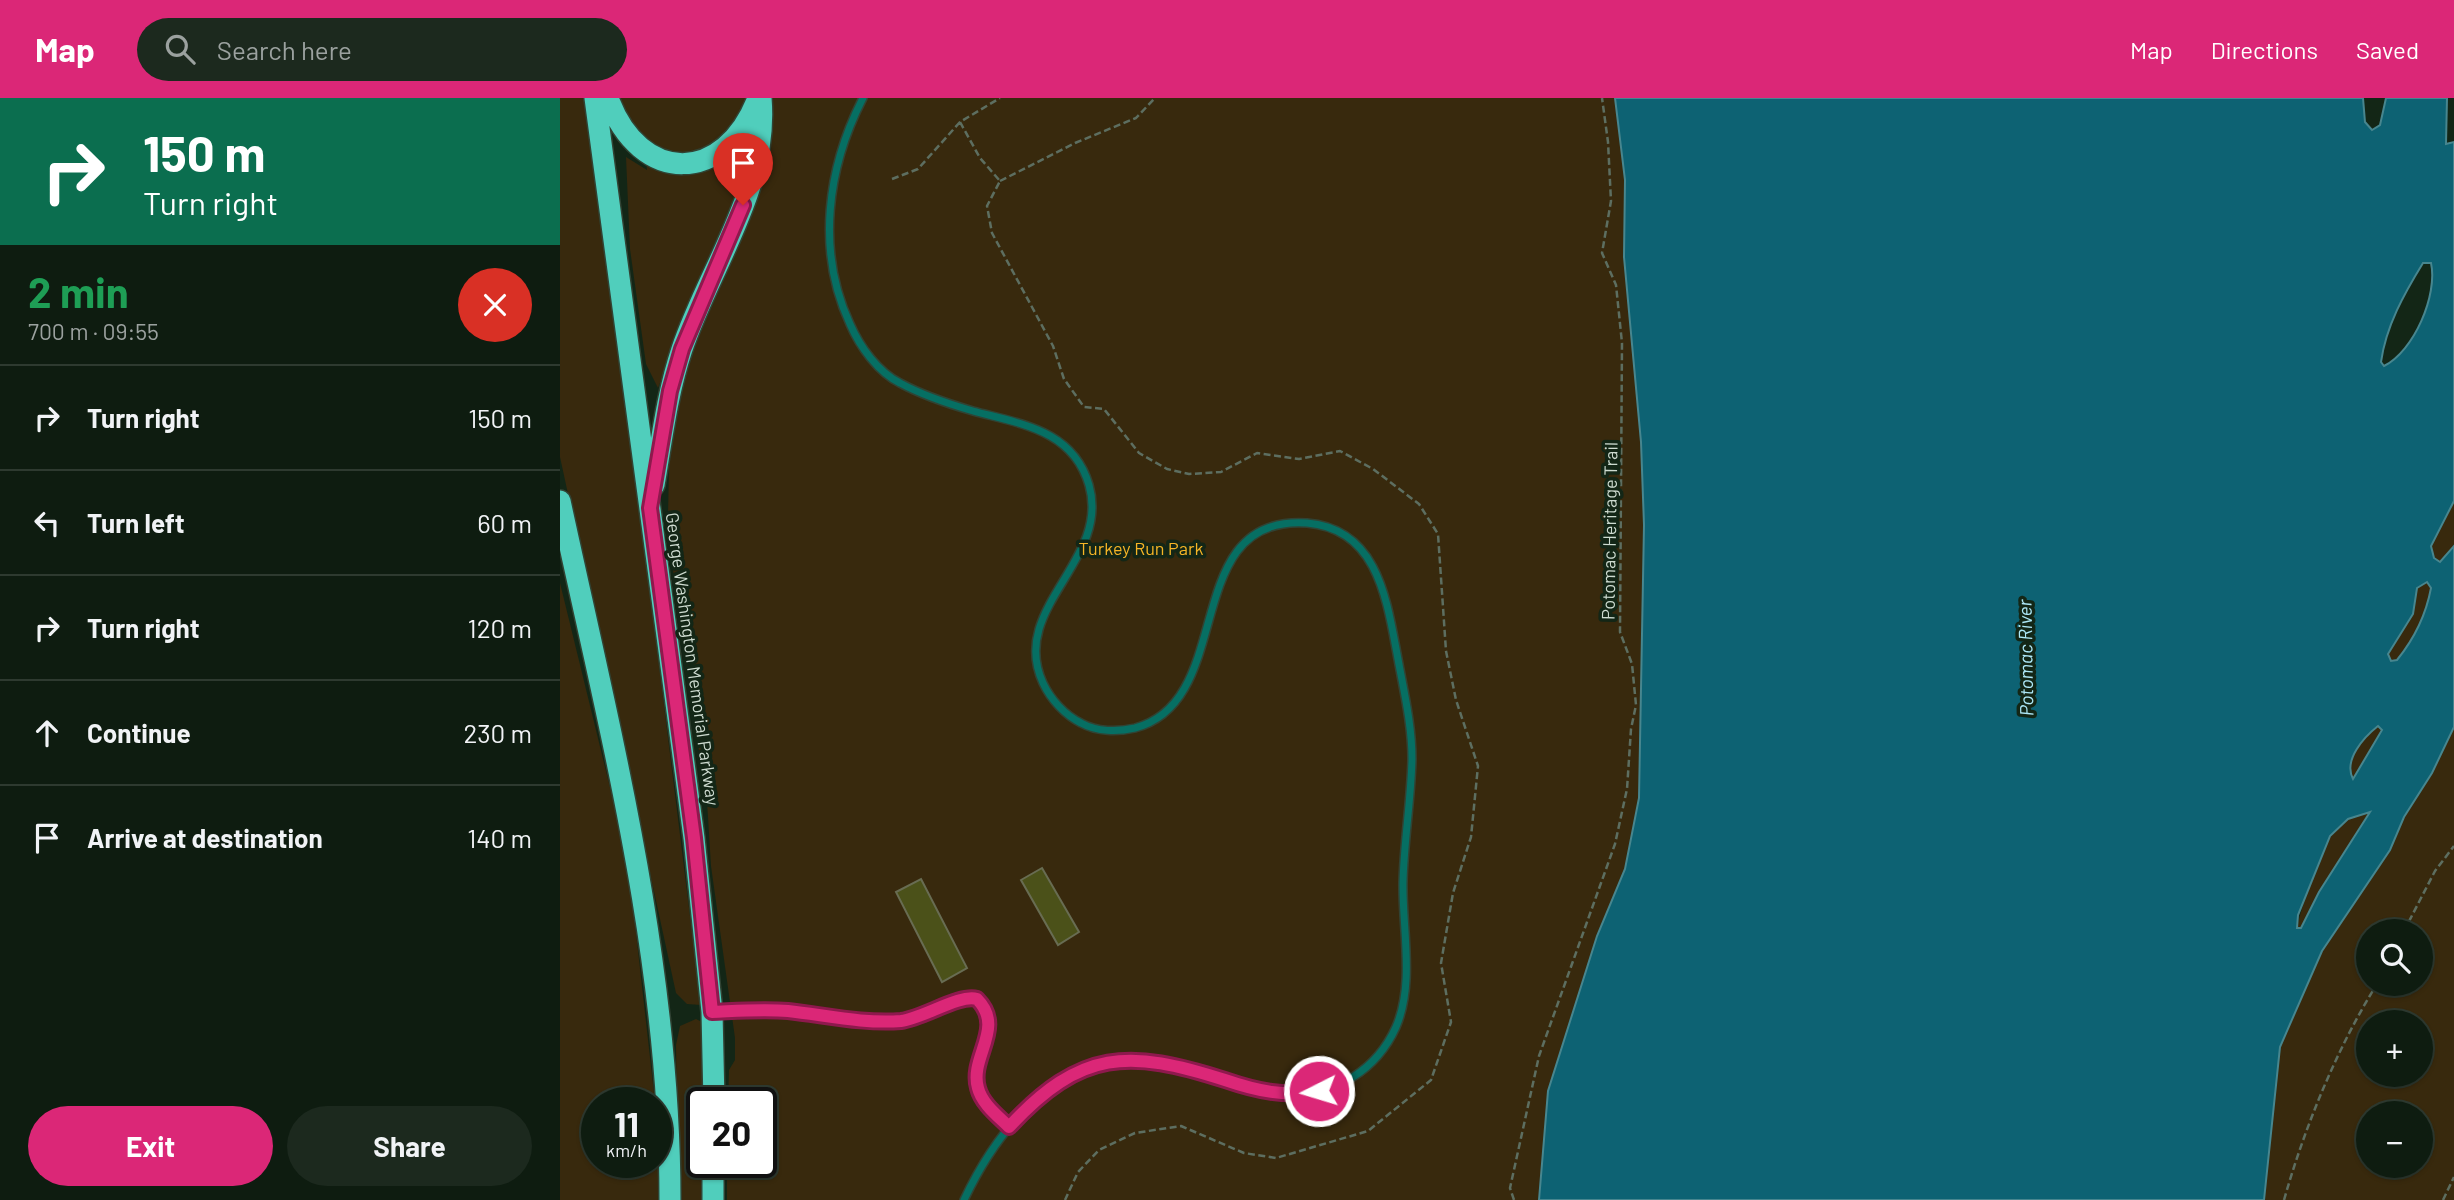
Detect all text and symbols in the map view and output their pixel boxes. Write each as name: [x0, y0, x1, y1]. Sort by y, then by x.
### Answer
search box: [137, 18, 627, 81]
text: Map: [35, 29, 95, 69]
icon: search: [161, 30, 199, 68]
text: Search here: [217, 34, 352, 65]
text: Map: [2130, 35, 2173, 64]
text: Directions: [2211, 35, 2318, 64]
text: Saved: [2356, 35, 2419, 64]
text: 150 m: [143, 123, 265, 182]
icon: right: [28, 126, 119, 217]
pin: [713, 133, 773, 205]
icon: arrive: [724, 144, 762, 182]
text: Turn right: [143, 183, 278, 221]
text: 2 min: [28, 266, 129, 316]
button: close: [458, 268, 532, 342]
text: 700 m · 09:55: [28, 317, 159, 345]
icon: right: [28, 399, 66, 437]
text: Turn right: [87, 402, 200, 433]
text: 150 m: [468, 402, 532, 433]
street label: Potomac Heritage Trail: [1596, 442, 1622, 620]
icon: left: [28, 504, 66, 542]
text: Turn left: [87, 507, 185, 538]
text: 60 m: [477, 507, 532, 538]
street label: George Washington Memorial Parkway: [662, 511, 724, 807]
park label: Turkey Run Park: [1079, 537, 1203, 559]
water label: Potomac River: [2012, 598, 2038, 716]
icon: right: [28, 609, 66, 647]
text: Turn right: [87, 612, 200, 643]
text: 120 m: [468, 612, 532, 643]
icon: ahead: [28, 714, 66, 752]
text: Continue: [87, 717, 191, 748]
text: 230 m: [463, 717, 532, 748]
icon: arrive: [28, 819, 66, 857]
text: Arrive at destination: [87, 822, 323, 853]
text: 140 m: [467, 822, 532, 853]
map controls: [2356, 919, 2433, 1178]
button: search: [2356, 919, 2433, 996]
button: +: [2356, 1010, 2433, 1087]
position arrow: [1282, 1054, 1356, 1128]
speed limit sign: 20: [686, 1087, 777, 1178]
button: −: [2356, 1101, 2433, 1178]
text: 11: [614, 1102, 639, 1144]
button: Exit: [28, 1106, 273, 1186]
button: Share: [287, 1106, 532, 1186]
text: km/h: [606, 1139, 647, 1161]

